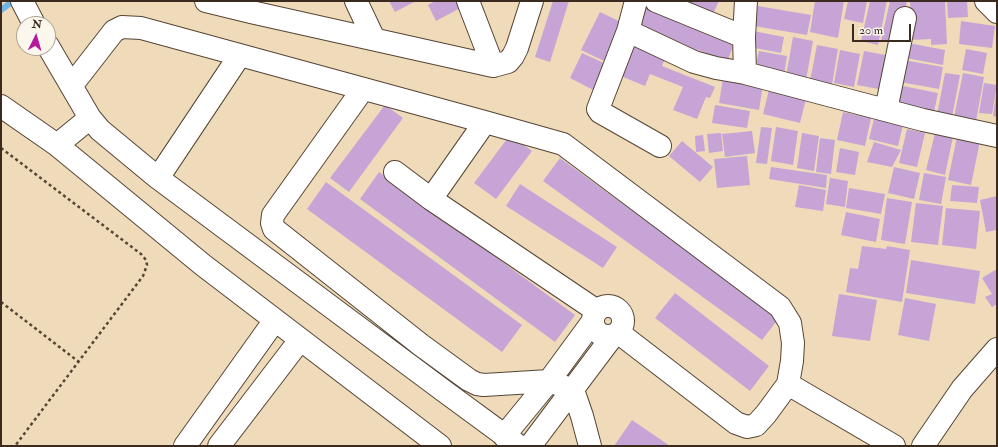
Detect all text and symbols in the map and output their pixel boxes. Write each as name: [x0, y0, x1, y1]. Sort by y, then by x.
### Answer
north arrow: [16, 16, 56, 56]
scale bar: [854, 16, 913, 42]
text: N: [32, 18, 42, 31]
text: 20 m: [859, 23, 883, 38]

